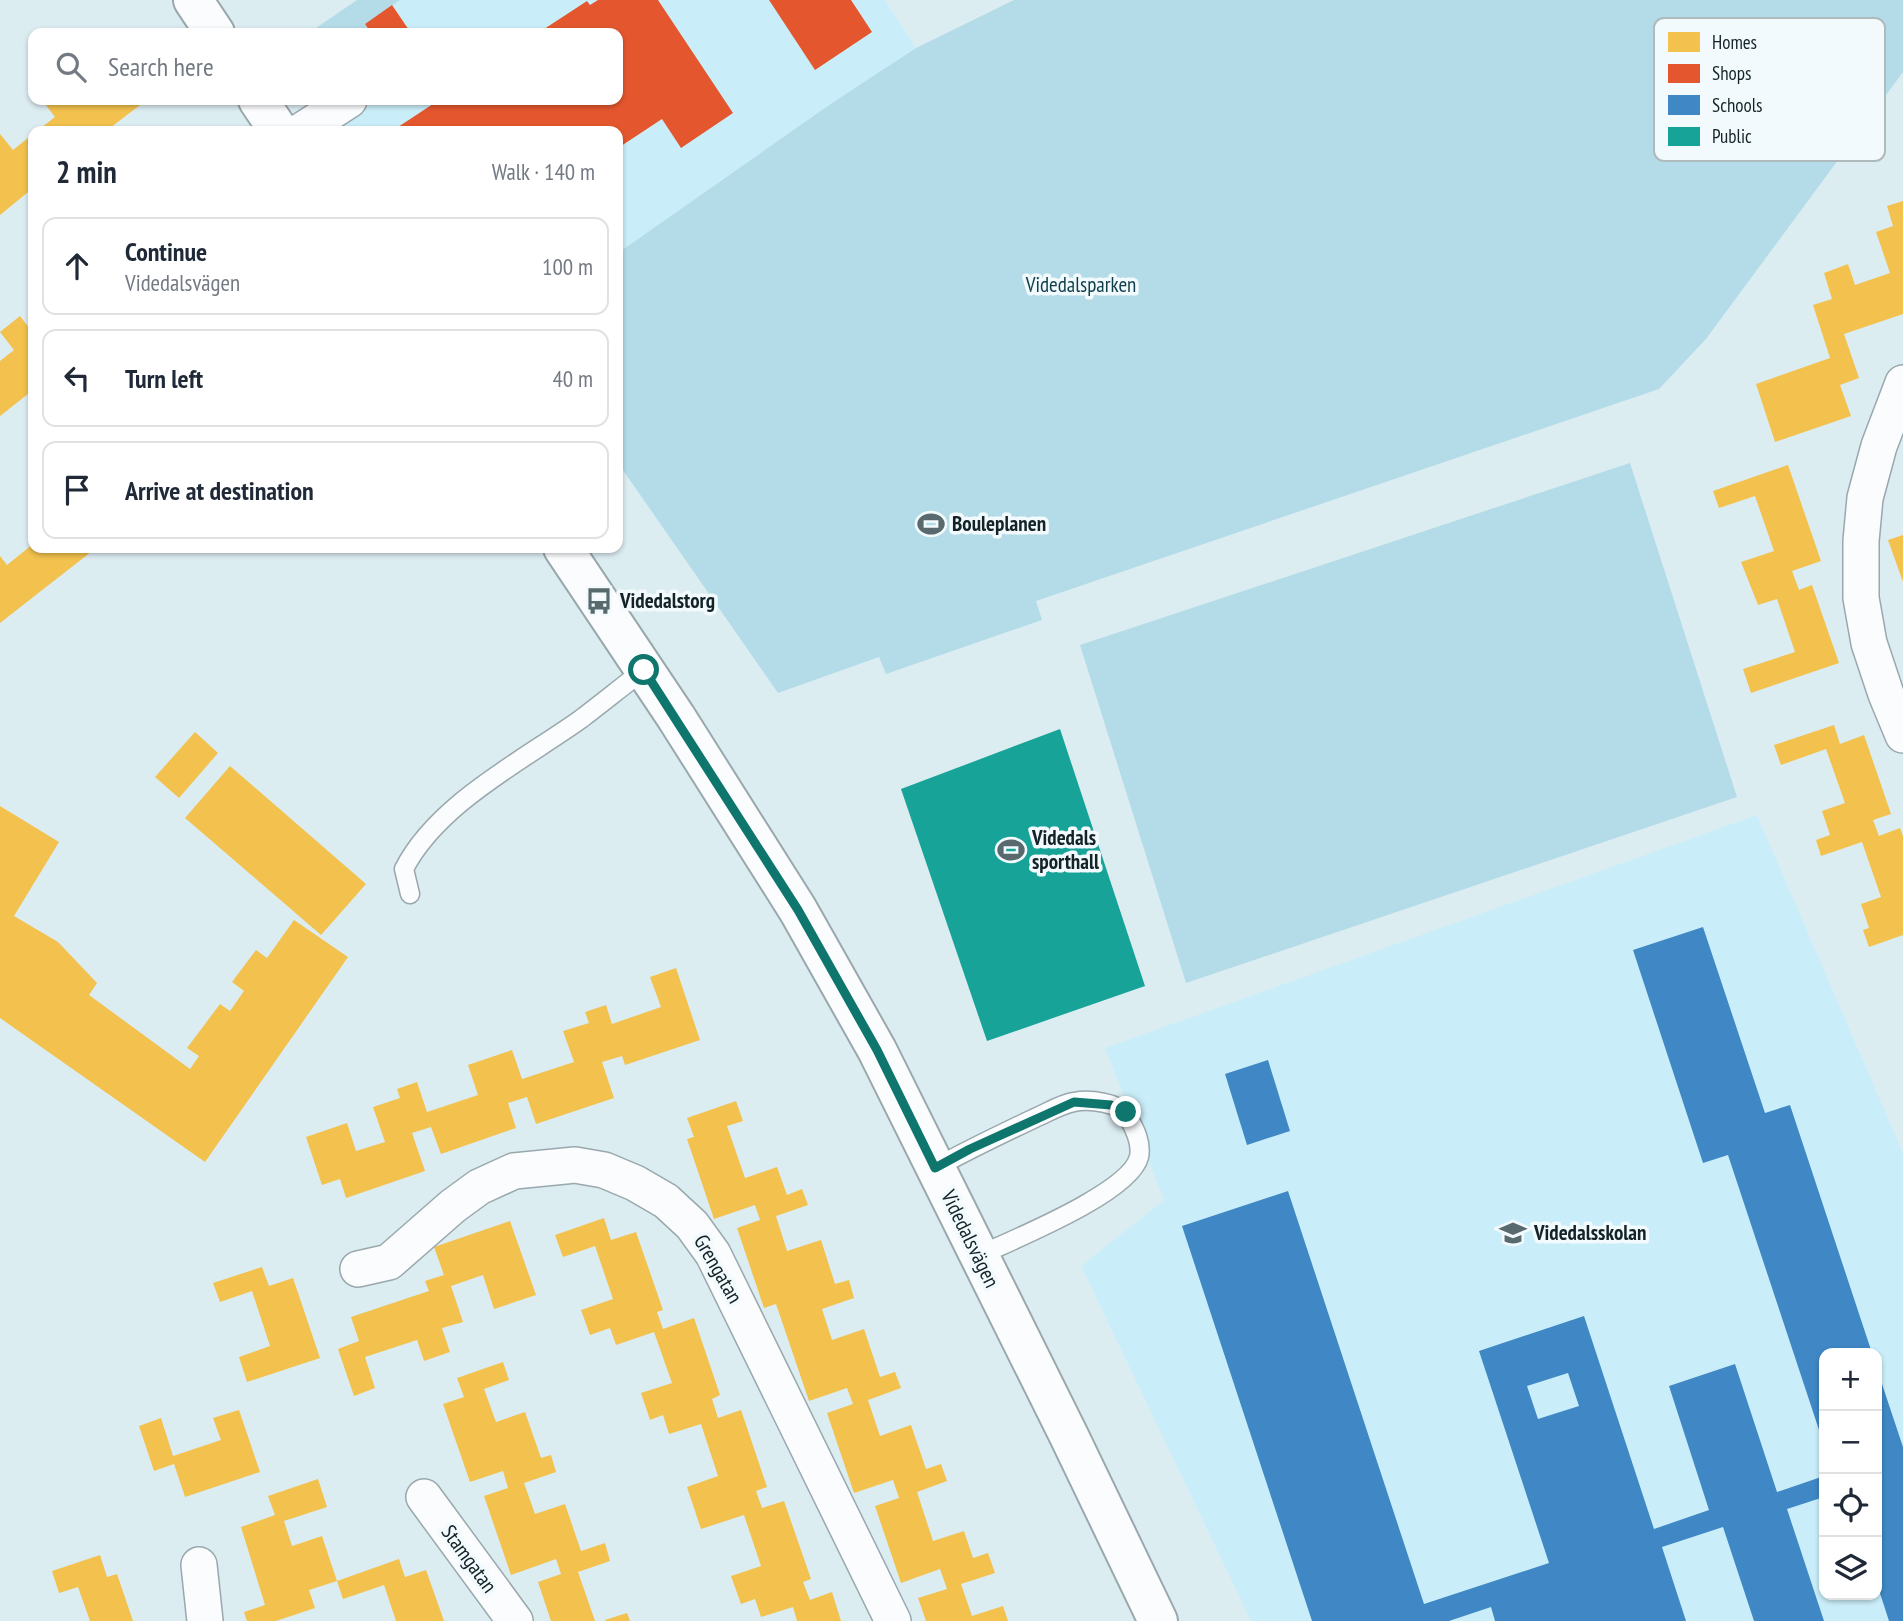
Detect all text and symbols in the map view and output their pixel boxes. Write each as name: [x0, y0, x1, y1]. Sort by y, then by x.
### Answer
legend: [1654, 18, 1885, 161]
search box: [28, 28, 623, 105]
text: Homes: [1712, 30, 1757, 54]
icon: search: [52, 48, 90, 86]
text: Search here: [108, 50, 214, 83]
text: Shops: [1712, 61, 1751, 85]
text: Schools: [1712, 93, 1763, 117]
text: Public: [1712, 124, 1752, 148]
text: 2 min: [56, 152, 117, 191]
text: Walk · 140 m: [492, 157, 595, 186]
text: Continue: [125, 235, 207, 268]
icon: ahead: [58, 247, 96, 285]
text: 100 m: [542, 252, 593, 281]
text: Videdalsvägen: [125, 268, 240, 297]
park label: Videdalsparken: [1025, 271, 1136, 298]
icon: left: [58, 359, 96, 397]
text: Turn left: [125, 362, 203, 395]
text: 40 m: [552, 364, 593, 393]
icon: arrive: [58, 471, 96, 509]
text: Arrive at destination: [125, 474, 314, 507]
sports icon: Bouleplanen: [916, 509, 946, 539]
place label: Bouleplanen: [952, 510, 1046, 537]
bus stop icon: Videdalstorg: [584, 586, 614, 616]
place label: Videdalstorg: [619, 587, 715, 614]
route start: [628, 654, 659, 685]
place label: Videdals sporthall: [1031, 824, 1100, 875]
sports icon: Videdals sporthall: [996, 835, 1026, 865]
route end: [1110, 1096, 1141, 1127]
street label: Videdalsvägen: [935, 1185, 1006, 1292]
school or university icon: Videdalsskolan: [1498, 1218, 1528, 1248]
place label: Videdalsskolan: [1533, 1219, 1646, 1246]
street label: Grengatan: [688, 1230, 749, 1308]
map controls: [1819, 1348, 1882, 1600]
button: +: [1819, 1348, 1882, 1411]
button: −: [1819, 1411, 1882, 1474]
button: locate: [1819, 1474, 1882, 1537]
street label: Stamgatan: [436, 1519, 503, 1598]
button: layers: [1819, 1537, 1882, 1600]

